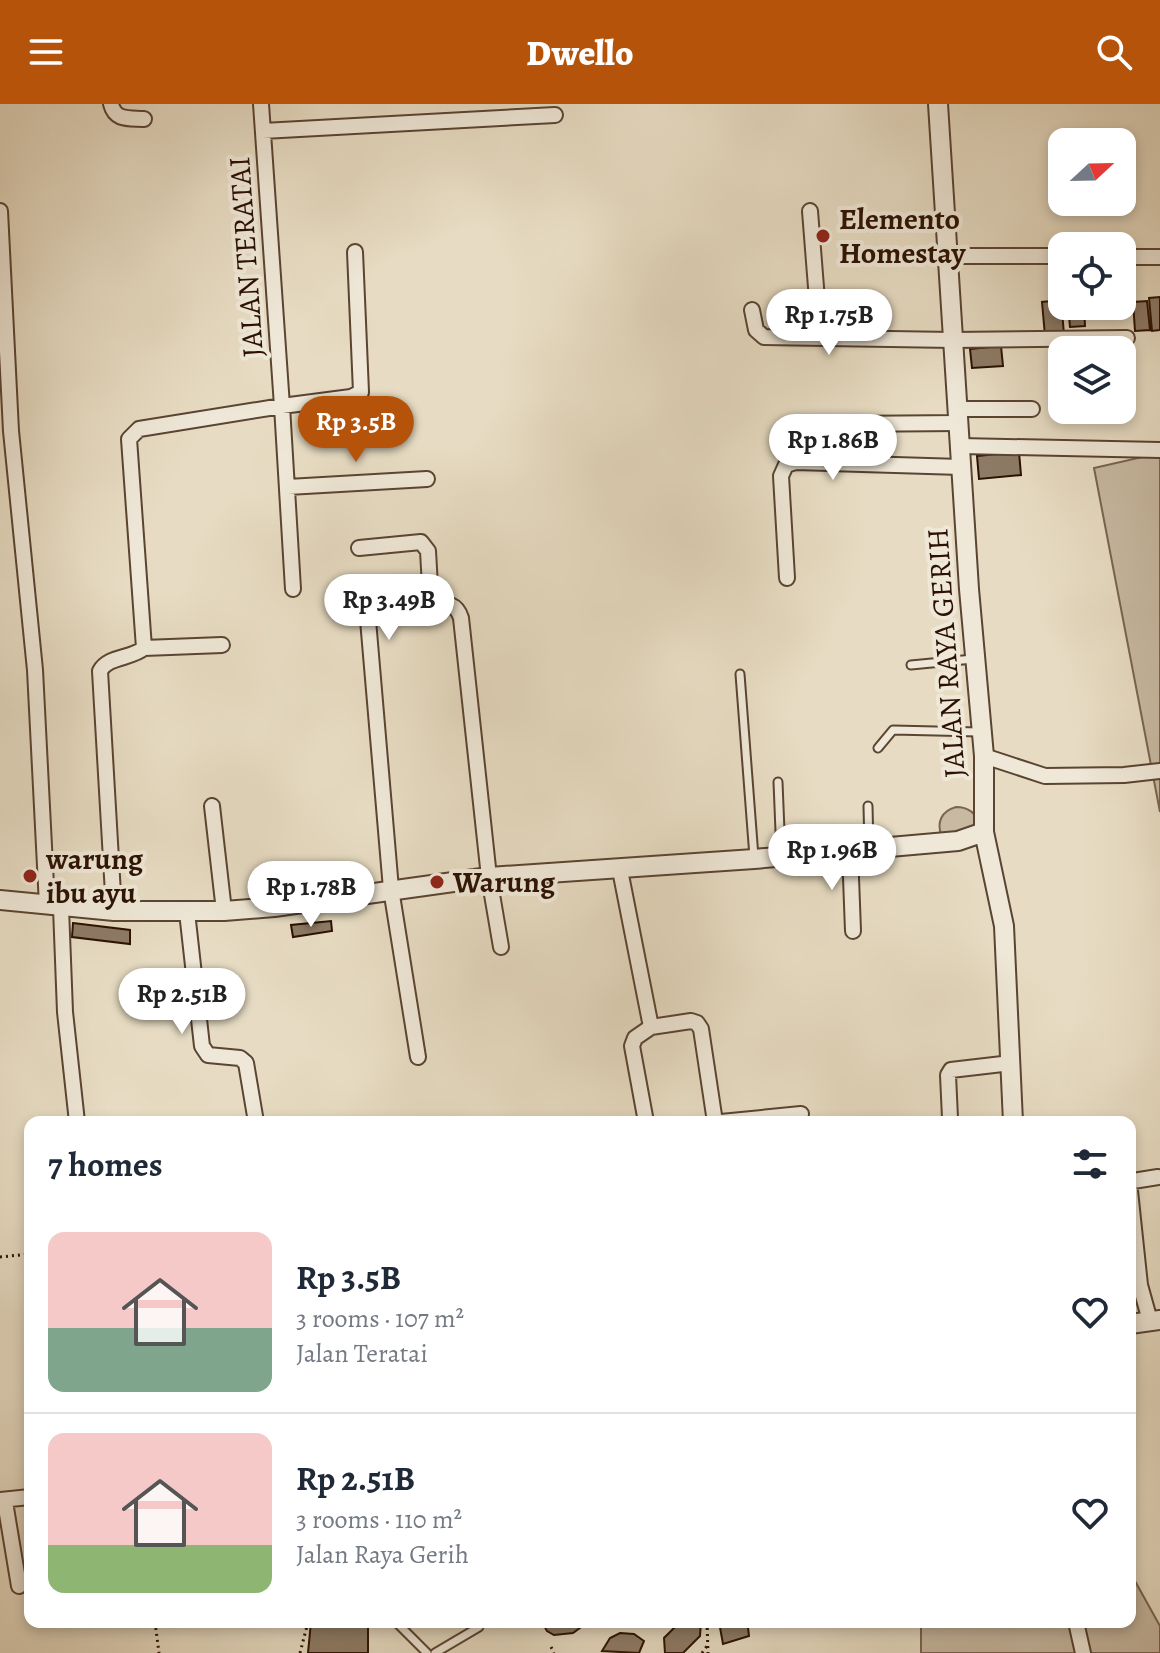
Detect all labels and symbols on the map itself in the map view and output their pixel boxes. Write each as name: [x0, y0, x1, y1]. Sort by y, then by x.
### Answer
north arrow: [1048, 128, 1136, 216]
street label: JALAN TERATAI: [219, 155, 273, 359]
place label: Elemento Homestay: [839, 199, 967, 273]
marker: Elemento Homestay: [814, 227, 832, 245]
pin: Rp 1.75B: [746, 289, 912, 357]
pin: Rp 3.5B: [282, 396, 430, 464]
pin: Rp 1.86B: [750, 414, 916, 482]
street label: JALAN RAYA GERIH: [917, 527, 975, 779]
pin: Rp 3.49B: [306, 574, 472, 642]
pin: Rp 1.96B: [749, 824, 915, 892]
place label: warung ibu ayu: [45, 839, 144, 913]
pin: Rp 1.78B: [228, 861, 394, 929]
place label: Warung: [452, 862, 556, 902]
marker: warung ibu ayu: [21, 867, 39, 885]
marker: Warung: [428, 873, 446, 891]
pin: Rp 2.51B: [99, 968, 265, 1036]

